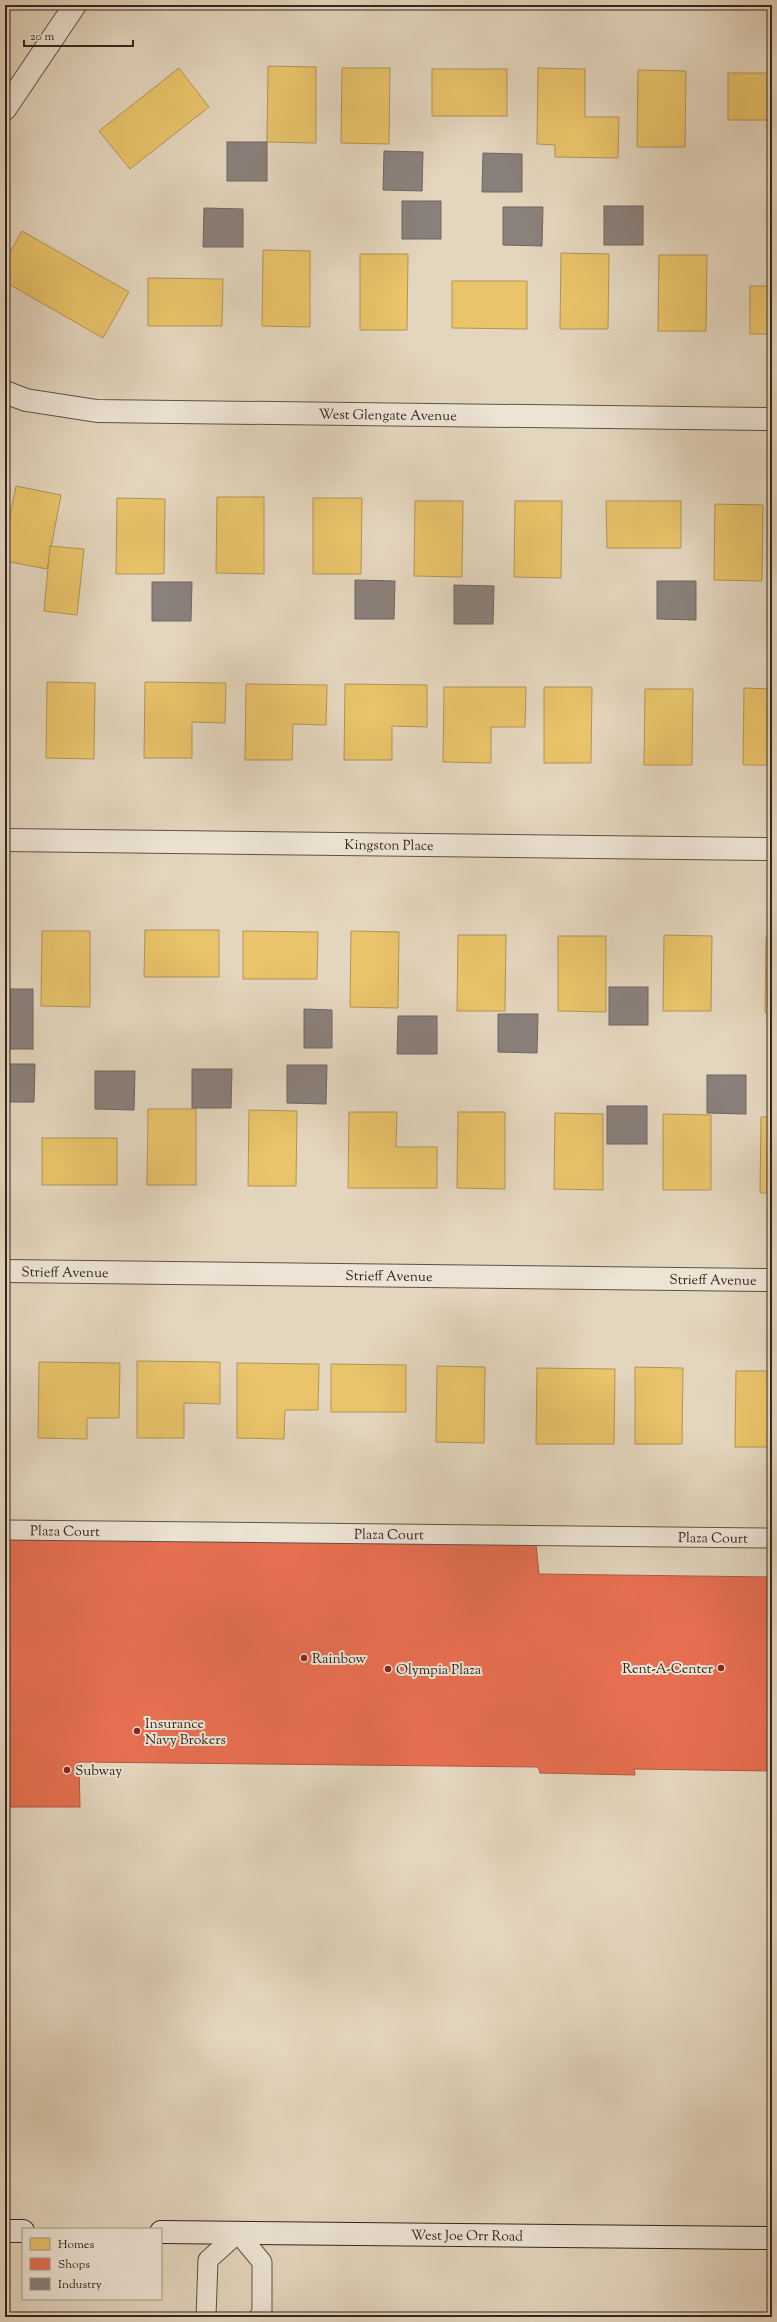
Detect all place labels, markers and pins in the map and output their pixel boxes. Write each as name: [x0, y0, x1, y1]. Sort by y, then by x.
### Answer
place label: Rainbow: [312, 1650, 367, 1670]
marker: Rainbow: [299, 1653, 309, 1663]
place label: Rent-A-Center: [622, 1660, 714, 1680]
place label: Olympia Plaza: [396, 1661, 482, 1681]
marker: Rent-A-Center: [716, 1663, 726, 1673]
marker: Olympia Plaza: [383, 1664, 393, 1674]
place label: Insurance Navy Brokers: [145, 1715, 226, 1751]
marker: Insurance Navy Brokers: [132, 1726, 142, 1736]
place label: Subway: [75, 1762, 122, 1782]
marker: Subway: [62, 1765, 72, 1775]

